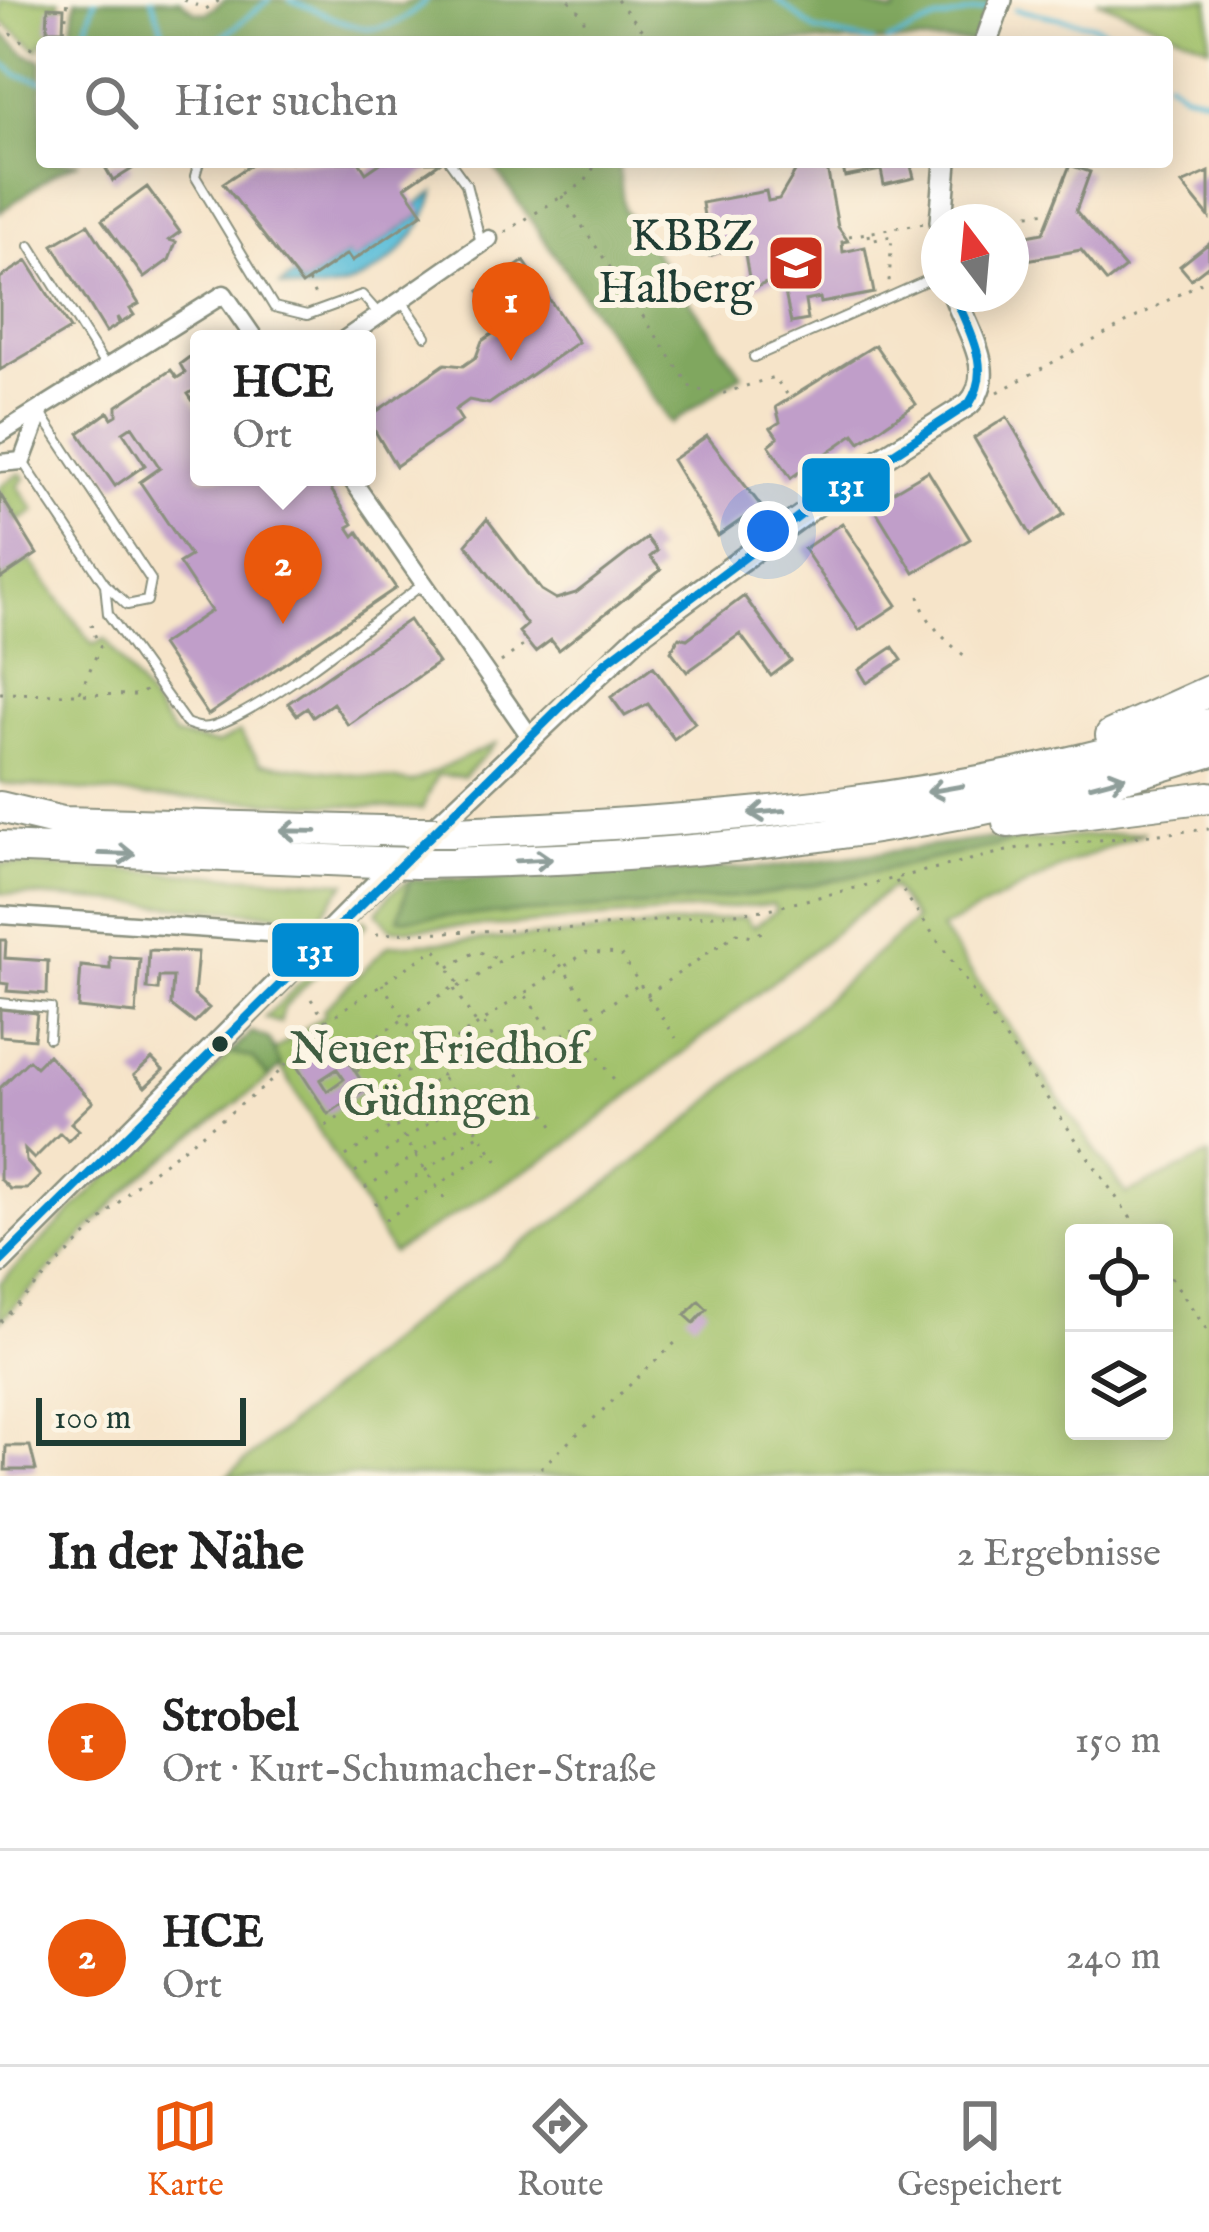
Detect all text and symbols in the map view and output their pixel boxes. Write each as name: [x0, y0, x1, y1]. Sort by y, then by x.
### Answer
search box: [36, 36, 1173, 168]
icon: search: [78, 69, 144, 135]
text: Hier suchen: [174, 74, 398, 131]
north arrow: [921, 204, 1029, 312]
place label: KBBZ Halberg: [598, 209, 755, 318]
school or university icon: KBBZ Halberg: [765, 232, 827, 294]
pin: 1: [472, 262, 550, 361]
popup: [190, 330, 376, 486]
text: HCE: [232, 355, 334, 412]
text: Ort: [232, 412, 292, 461]
line badge: 131: [800, 456, 892, 514]
text: 131: [828, 466, 864, 508]
your location: [738, 501, 798, 561]
pin: 2: [244, 525, 322, 624]
one-way arrow: [1088, 769, 1126, 791]
one-way arrow: [926, 779, 965, 801]
one-way arrow: [749, 801, 788, 824]
one-way arrow: [279, 820, 318, 842]
one-way arrow: [97, 843, 136, 866]
one-way arrow: [514, 848, 553, 871]
line badge: 131: [270, 921, 361, 979]
text: 131: [297, 931, 333, 973]
park label: Neuer Friedhof Güdingen: [290, 1022, 591, 1131]
unlabelled marker: [209, 1033, 231, 1055]
map controls: [1065, 1224, 1173, 1440]
button: locate: [1065, 1224, 1173, 1332]
button: layers: [1065, 1332, 1173, 1440]
scale bar: [36, 1392, 246, 1445]
text: 100 m: [54, 1398, 131, 1440]
text: In der Nähe: [48, 1522, 304, 1587]
text: 2 Ergebnisse: [957, 1530, 1161, 1579]
text: Strobel: [162, 1689, 298, 1746]
text: 1: [80, 1717, 94, 1766]
text: 150 m: [1075, 1717, 1161, 1766]
text: Ort · Kurt-Schumacher-Straße: [162, 1746, 656, 1795]
text: HCE: [162, 1905, 264, 1962]
text: 2: [78, 1933, 96, 1982]
text: 240 m: [1066, 1933, 1161, 1982]
text: Ort: [162, 1962, 222, 2011]
tab: Karte: [147, 2093, 224, 2207]
tab: Route: [517, 2093, 603, 2207]
tab: Gespeichert: [897, 2093, 1062, 2207]

